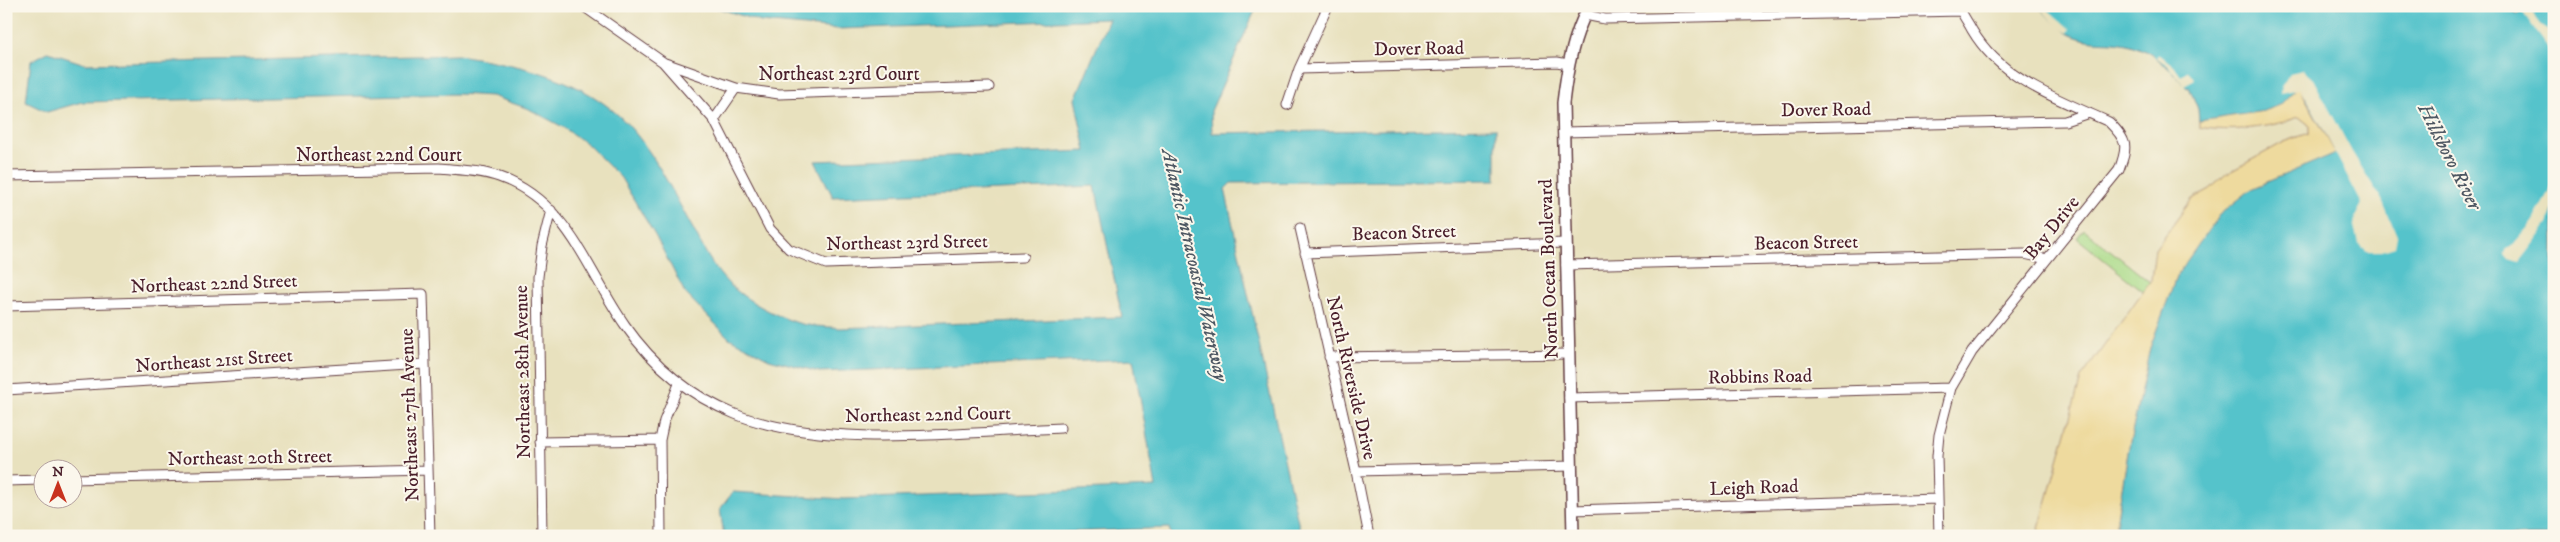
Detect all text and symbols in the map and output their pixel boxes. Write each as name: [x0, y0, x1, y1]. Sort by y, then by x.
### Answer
street label: Dover Road: [1374, 37, 1465, 61]
street label: Northeast 23rd Court: [758, 63, 920, 86]
street label: Dover Road: [1781, 98, 1872, 122]
water label: Hillsboro River: [2411, 99, 2487, 216]
street label: Northeast 22nd Court: [296, 144, 462, 167]
water label: Atlantic Intracoastal Waterway: [1155, 144, 1233, 385]
street label: North Ocean Boulevard: [1534, 178, 1564, 359]
street label: Bay Drive: [2019, 191, 2085, 265]
street label: Beacon Street: [1351, 220, 1457, 246]
street label: Northeast 23rd Street: [826, 230, 988, 256]
street label: Beacon Street: [1754, 231, 1858, 255]
street label: Northeast 22nd Street: [130, 270, 298, 298]
street label: Northeast 28th Avenue: [510, 285, 536, 459]
street label: North Riverside Drive: [1321, 294, 1381, 462]
street label: Northeast 27th Avenue: [395, 328, 425, 502]
street label: Northeast 21st Street: [135, 344, 293, 378]
street label: Robbins Road: [1708, 365, 1813, 389]
street label: Northeast 22nd Court: [845, 402, 1011, 428]
street label: Northeast 20th Street: [168, 445, 332, 471]
north arrow: [32, 460, 82, 510]
text: N: [52, 463, 64, 481]
street label: Leigh Road: [1709, 475, 1799, 501]

